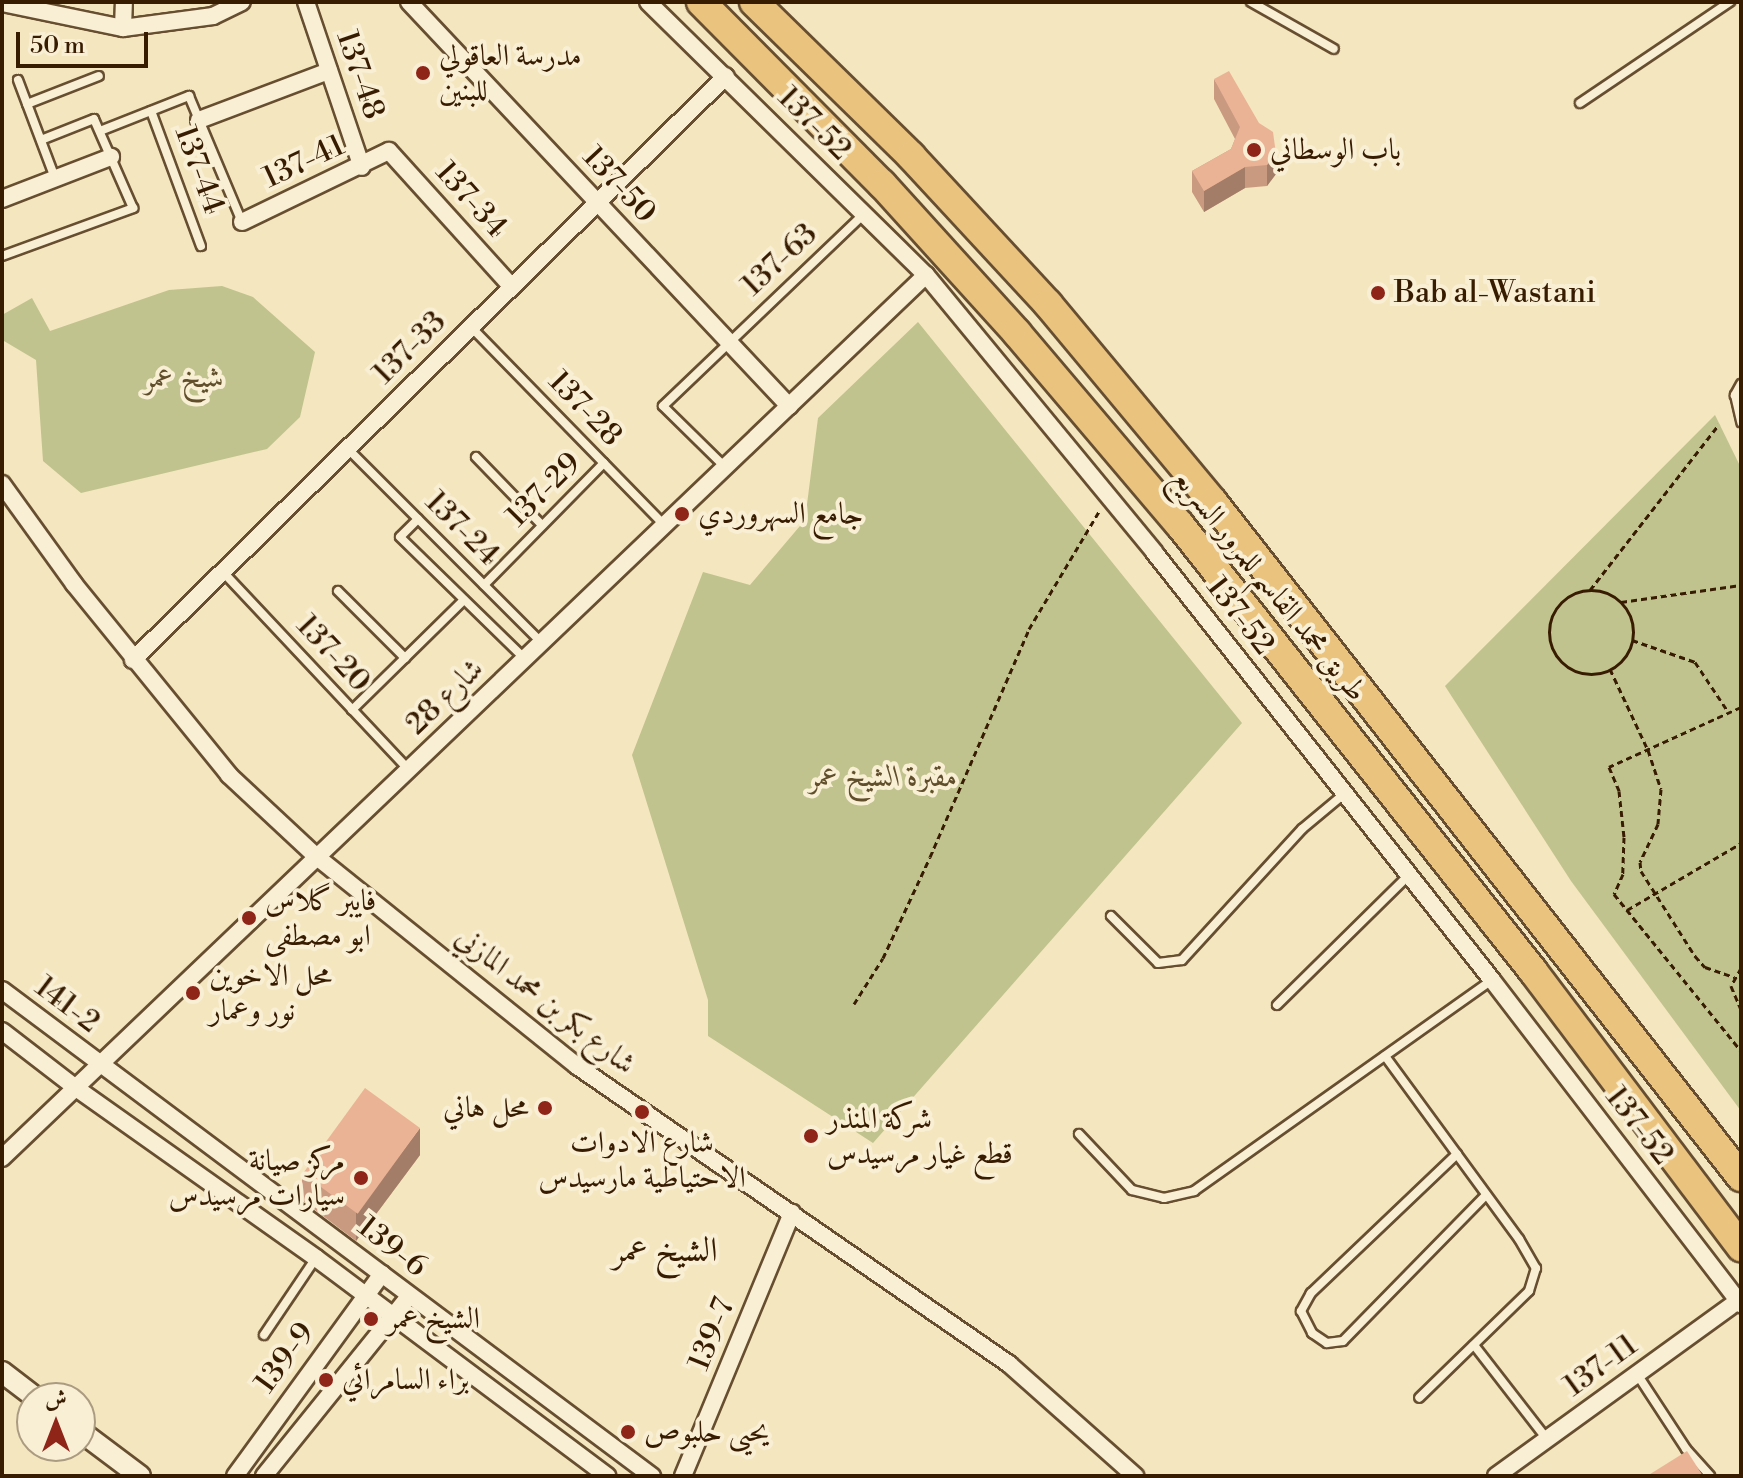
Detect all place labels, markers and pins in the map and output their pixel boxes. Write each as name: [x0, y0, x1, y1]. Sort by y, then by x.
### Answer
place label: مدرسة العاقولي للبنين: [439, 38, 582, 108]
marker: مدرسة العاقولي للبنين: [414, 64, 432, 82]
place label: باب الوسطاني: [1270, 132, 1401, 168]
marker: باب الوسطاني: [1245, 141, 1263, 159]
place label: Bab al-Wastani: [1394, 275, 1596, 311]
marker: Bab al-Wastani: [1369, 284, 1387, 302]
place label: جامع السهروردي: [698, 496, 863, 532]
marker: جامع السهروردي: [673, 505, 691, 523]
place label: فايبر گلاس ابو مصطفى: [265, 883, 376, 954]
marker: فايبر گلاس ابو مصطفى: [240, 909, 258, 927]
place label: محل الاخوين نور وعمار: [209, 958, 332, 1028]
marker: محل الاخوين نور وعمار: [184, 984, 202, 1002]
place label: محل هاني: [443, 1090, 529, 1126]
marker: محل هاني: [536, 1099, 554, 1117]
place label: شركة المنذر قطع غيار مرسيدس: [827, 1101, 1013, 1172]
marker: شارع الادوات الاحتياطية مارسيدس: [633, 1103, 651, 1121]
place label: شارع الادوات الاحتياطية مارسيدس: [538, 1125, 746, 1196]
marker: شركة المنذر قطع غيار مرسيدس: [802, 1127, 820, 1145]
place label: مركز صيانة سيارات مرسيدس: [169, 1143, 345, 1214]
marker: مركز صيانة سيارات مرسيدس: [352, 1169, 370, 1187]
place label: الشيخ عمر: [387, 1301, 480, 1337]
marker: الشيخ عمر: [362, 1310, 380, 1328]
place label: براء السامرائي: [342, 1362, 469, 1398]
marker: براء السامرائي: [317, 1371, 335, 1389]
place label: يحيى حلبوص: [644, 1414, 769, 1450]
marker: يحيى حلبوص: [619, 1423, 637, 1441]

